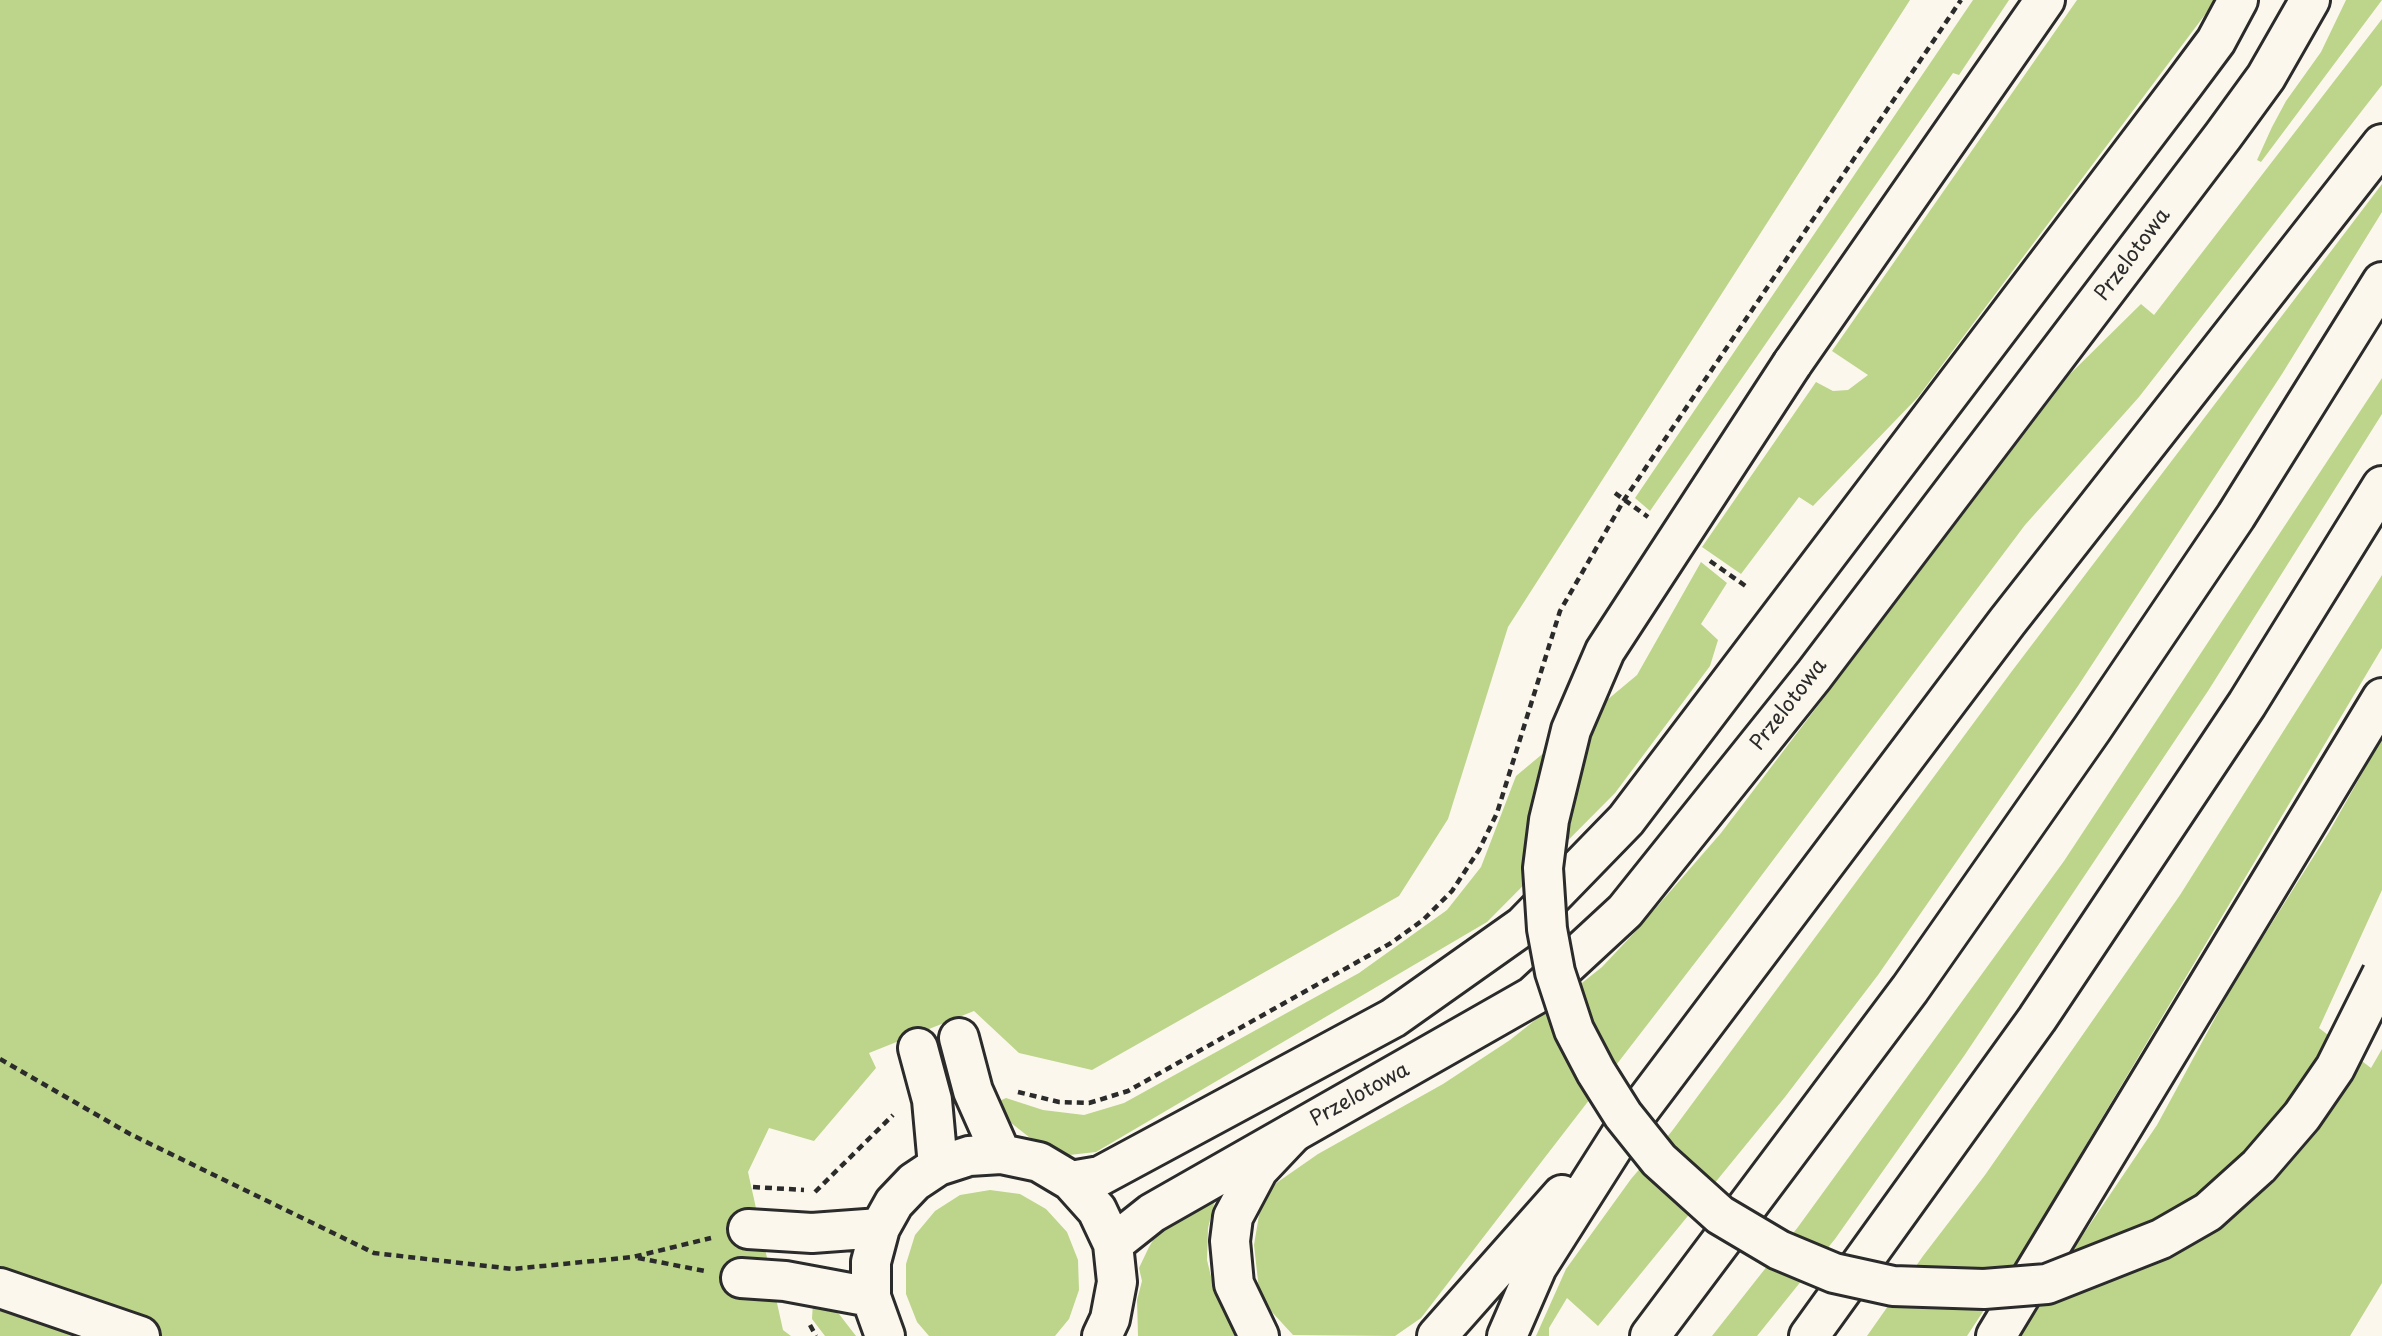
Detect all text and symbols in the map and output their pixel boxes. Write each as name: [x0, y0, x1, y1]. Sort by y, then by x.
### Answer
street label: Przelotowa: [2090, 204, 2176, 306]
street label: Przelotowa: [1745, 654, 1833, 756]
street label: Przelotowa: [1306, 1057, 1414, 1133]

